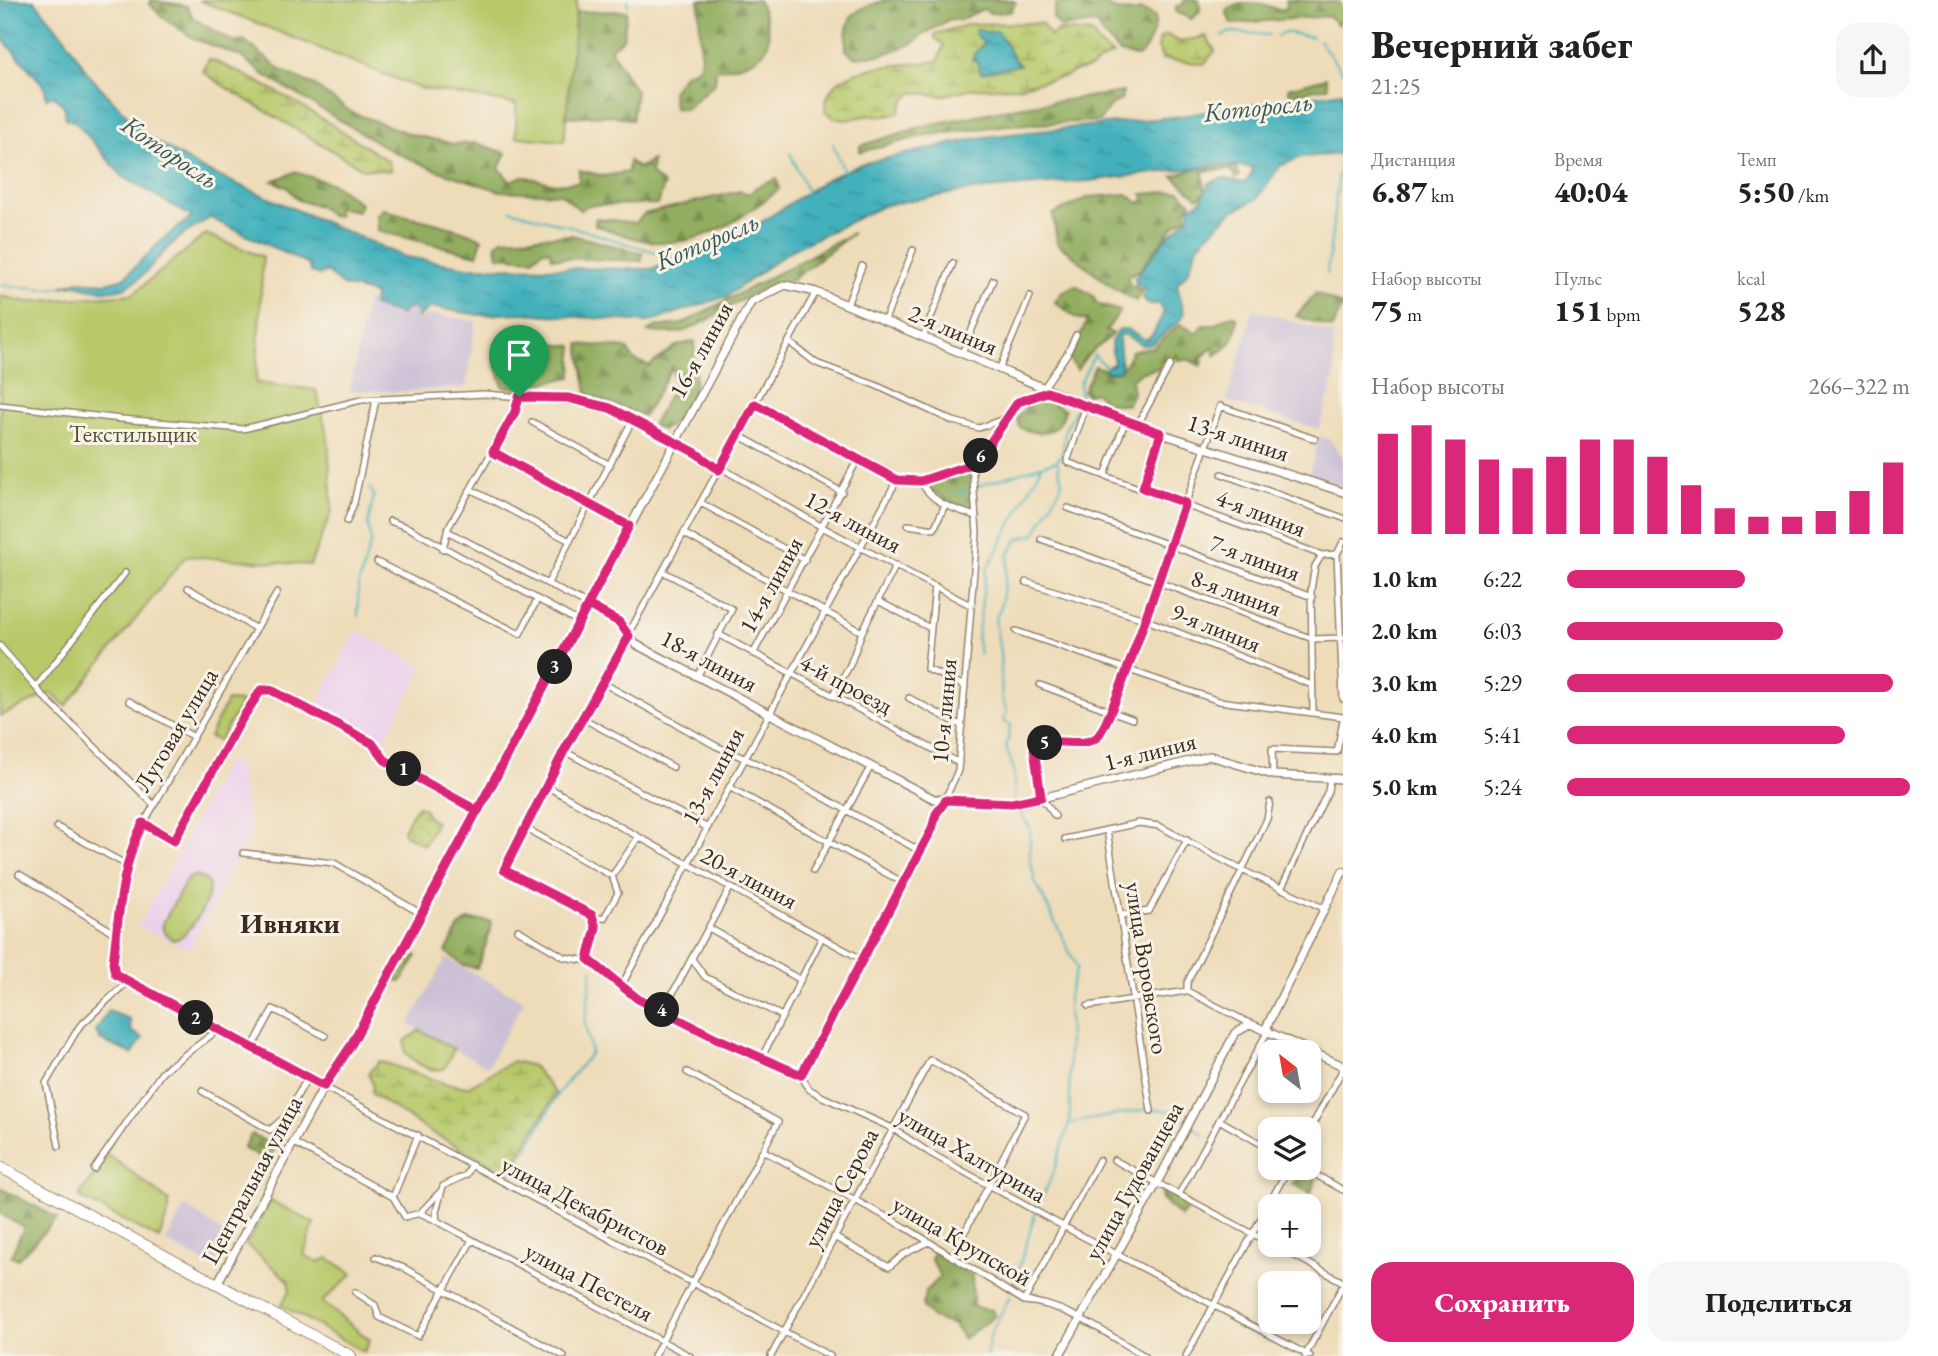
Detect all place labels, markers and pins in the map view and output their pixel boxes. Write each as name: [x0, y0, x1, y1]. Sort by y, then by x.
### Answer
pin: [489, 325, 549, 397]
pin: 6: [964, 438, 998, 474]
pin: 3: [538, 650, 572, 684]
pin: 5: [1028, 726, 1062, 760]
pin: 1: [386, 752, 422, 786]
pin: 4: [644, 992, 680, 1028]
pin: 2: [178, 1000, 214, 1036]

